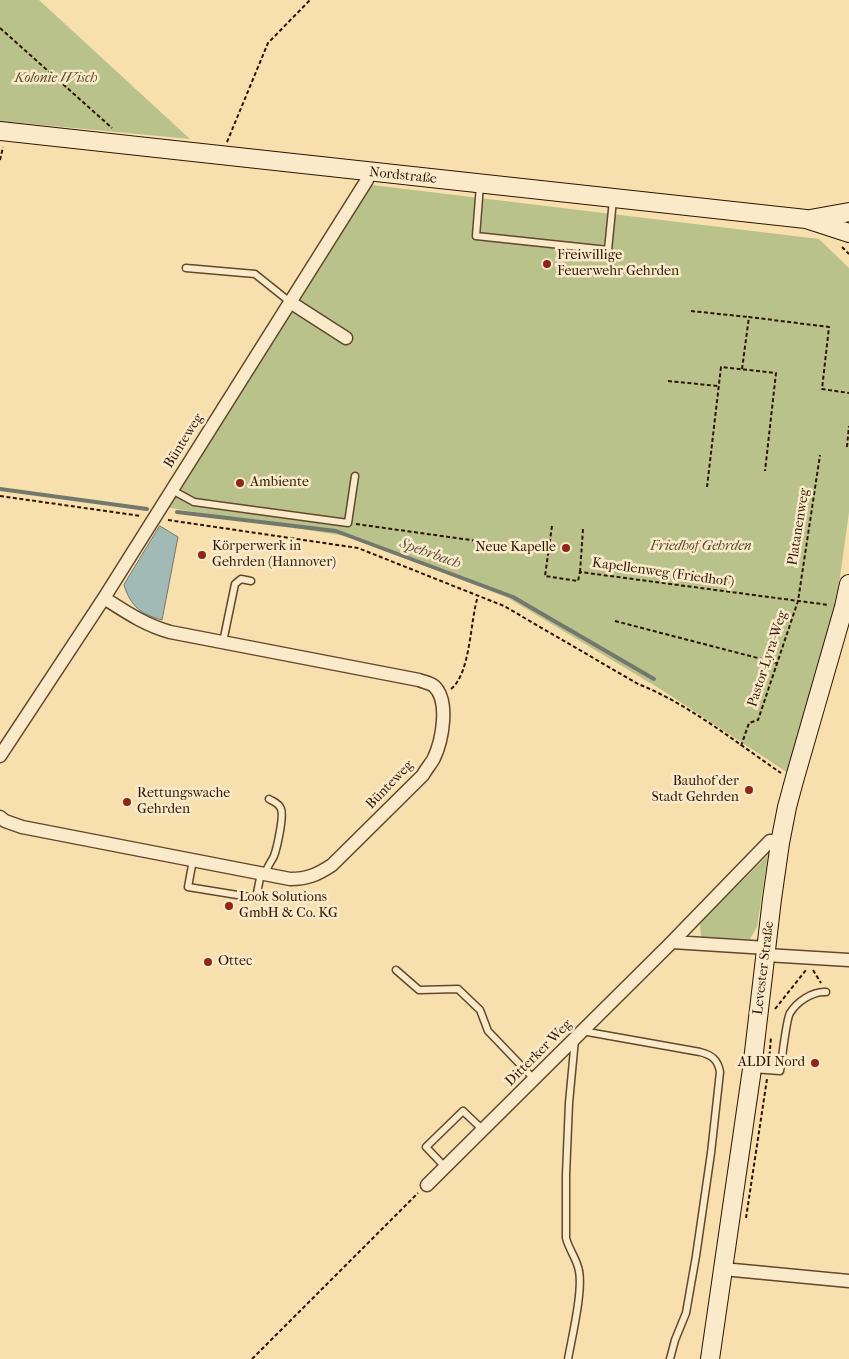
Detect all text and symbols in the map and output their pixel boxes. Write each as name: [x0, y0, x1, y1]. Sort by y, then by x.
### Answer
park label: Kolonie Wisch: [15, 71, 97, 87]
street label: Nordstraße: [368, 164, 438, 188]
place label: Freiwillige Feuerwehr Gehrden: [557, 248, 679, 280]
marker: Freiwillige Feuerwehr Gehrden: [541, 258, 553, 270]
street label: Bünteweg: [161, 411, 207, 471]
place label: Ambiente: [250, 475, 309, 491]
marker: Ambiente: [234, 477, 246, 489]
street label: Platanenweg: [785, 487, 813, 567]
water label: Spehrbach: [397, 535, 463, 573]
place label: Körperwerk in Gehrden (Hannover): [212, 539, 336, 572]
park label: Friedhof Gehrden: [650, 539, 752, 555]
place label: Neue Kapelle: [475, 540, 556, 556]
marker: Neue Kapelle: [560, 542, 572, 554]
marker: Körperwerk in Gehrden (Hannover): [196, 549, 208, 561]
street label: Kapellenweg (Friedhof): [591, 555, 735, 591]
street label: Pastor-Lyra-Weg: [744, 609, 792, 709]
street label: Bünteweg: [363, 757, 417, 813]
place label: Bauhof der Stadt Gehrden: [652, 774, 739, 806]
marker: Bauhof der Stadt Gehrden: [743, 784, 755, 796]
place label: Rettungswache Gehrden: [137, 786, 230, 819]
marker: Rettungswache Gehrden: [121, 796, 133, 808]
place label: Look Solutions GmbH & Co. KG: [239, 890, 338, 922]
marker: Look Solutions GmbH & Co. KG: [223, 900, 235, 912]
street label: Levester Straße: [750, 920, 778, 1016]
place label: Ottec: [218, 954, 252, 970]
marker: Ottec: [202, 956, 214, 968]
street label: Ditterker Weg: [502, 1016, 576, 1090]
place label: ALDI Nord: [738, 1055, 805, 1071]
marker: ALDI Nord: [809, 1057, 821, 1069]

